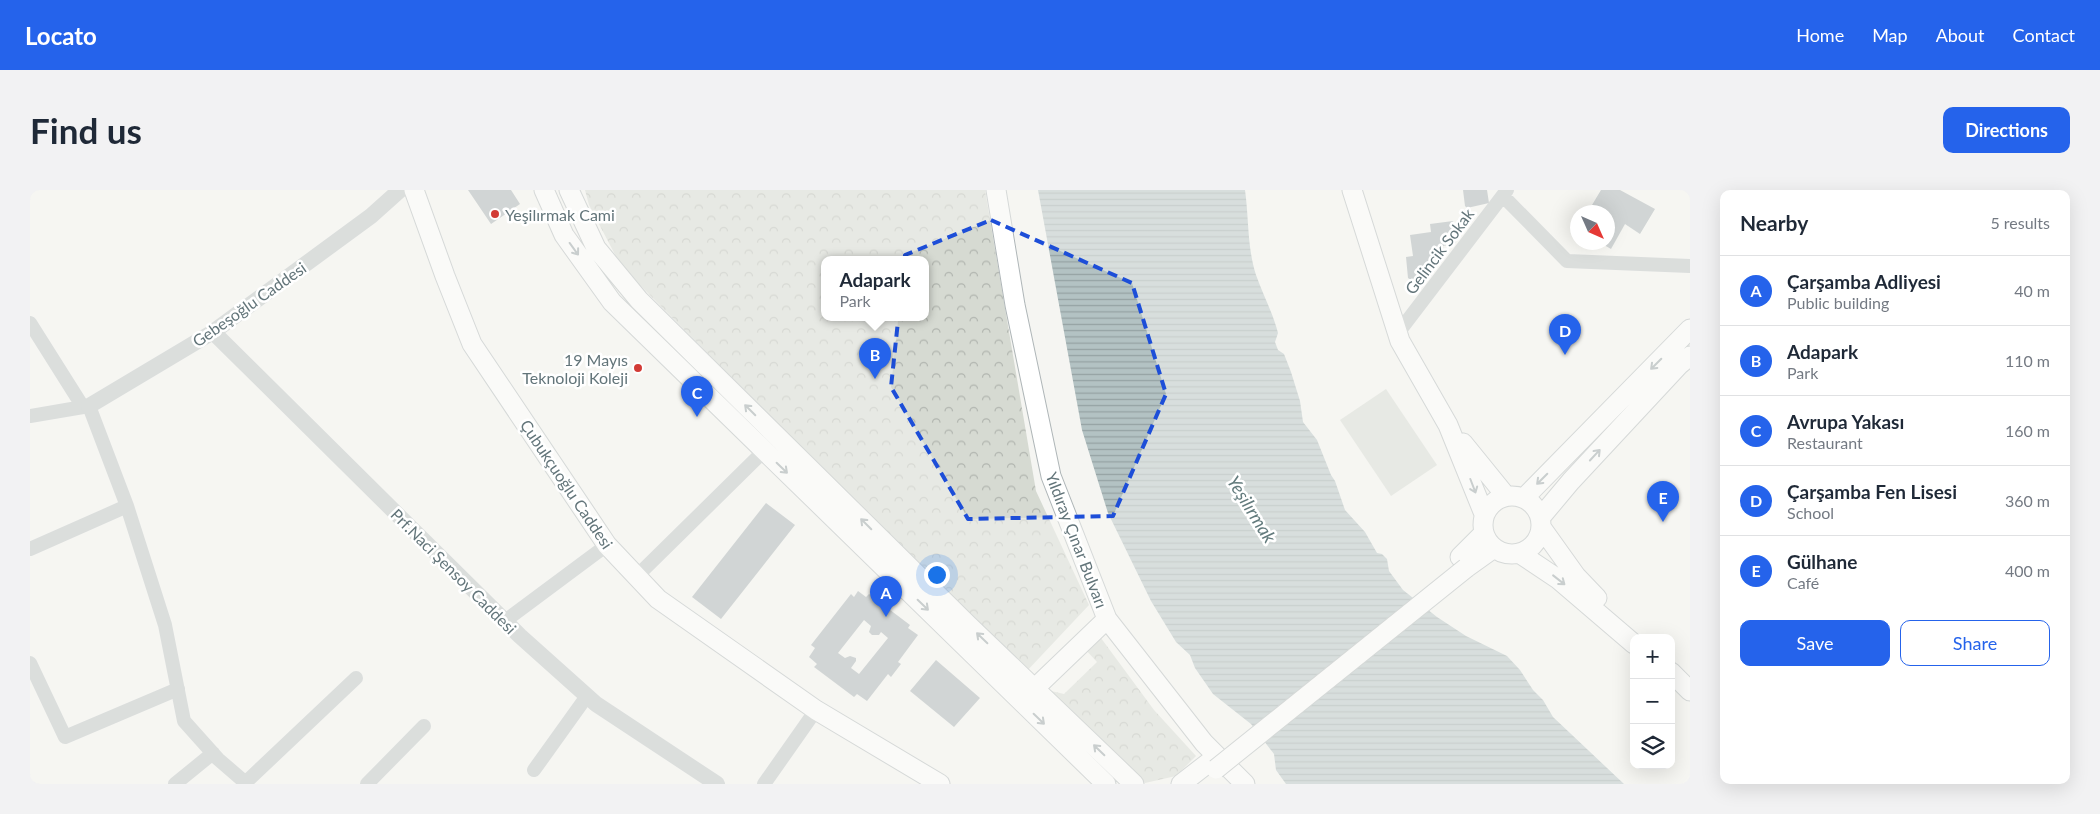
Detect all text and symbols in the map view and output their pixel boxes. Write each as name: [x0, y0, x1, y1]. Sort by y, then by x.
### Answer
text: Locato: [25, 21, 97, 50]
text: Home: [1796, 24, 1844, 46]
text: Map: [1872, 24, 1908, 46]
text: About: [1936, 24, 1985, 46]
text: Contact: [2013, 24, 2075, 46]
button: Directions: [1943, 107, 2070, 153]
text: Find us: [30, 109, 142, 151]
street label: Gelincik Sokak: [1401, 204, 1478, 298]
place label: Yeşilırmak Cami: [505, 205, 615, 224]
north arrow: [1570, 205, 1615, 250]
marker: Yeşilırmak Cami: [489, 208, 501, 220]
text: Nearby: [1740, 210, 1808, 235]
text: 5 results: [1990, 213, 2050, 232]
one-way arrow: [569, 242, 579, 256]
popup: [821, 256, 929, 321]
street label: Gebeşoğlu Caddesi: [189, 258, 309, 350]
text: Adapark: [839, 268, 911, 291]
text: Çarşamba Adliyesi: [1787, 270, 1941, 293]
text: A: [1750, 281, 1762, 300]
text: 40 m: [2014, 281, 2050, 300]
text: Park: [839, 291, 871, 310]
text: Public building: [1787, 293, 1889, 312]
pin: D: [1549, 314, 1581, 355]
pin: B: [859, 338, 891, 379]
text: Adapark: [1787, 340, 1858, 363]
place label: 19 Mayıs Teknoloji Koleji: [522, 350, 628, 387]
text: B: [1751, 351, 1761, 370]
text: 110 m: [2005, 351, 2050, 370]
one-way arrow: [1650, 358, 1663, 370]
marker: 19 Mayıs Teknoloji Koleji: [632, 362, 644, 374]
text: Park: [1787, 363, 1818, 382]
pin: C: [681, 376, 713, 417]
one-way arrow: [744, 404, 756, 416]
text: Avrupa Yakası: [1787, 410, 1904, 433]
street label: Çubukçuoğlu Caddesi: [517, 416, 617, 552]
text: C: [1751, 421, 1761, 440]
text: 160 m: [2005, 421, 2050, 440]
text: Restaurant: [1787, 433, 1863, 452]
one-way arrow: [1589, 449, 1601, 462]
one-way arrow: [775, 461, 787, 473]
street label: Yıldıray Çınar Bulvarı: [1042, 469, 1112, 611]
water label: Yeşilırmak: [1223, 471, 1281, 547]
one-way arrow: [1536, 473, 1548, 486]
one-way arrow: [1470, 478, 1479, 493]
text: Çarşamba Fen Lisesi: [1787, 480, 1957, 503]
pin: E: [1647, 481, 1679, 522]
text: D: [1750, 491, 1762, 510]
text: 360 m: [2005, 491, 2050, 510]
text: School: [1787, 503, 1834, 522]
street label: Prf.Naci Şensoy Caddesi: [387, 504, 521, 638]
one-way arrow: [859, 518, 872, 530]
text: Gülhane: [1787, 550, 1857, 573]
text: E: [1751, 561, 1761, 580]
text: 400 m: [2005, 561, 2050, 580]
your location: [924, 562, 950, 588]
text: Café: [1787, 573, 1819, 592]
one-way arrow: [1552, 575, 1565, 586]
pin: A: [870, 576, 902, 617]
one-way arrow: [917, 599, 929, 612]
button: Save: [1740, 620, 1890, 666]
button: Share: [1900, 620, 2050, 666]
one-way arrow: [975, 632, 988, 644]
map controls: [1630, 634, 1675, 769]
button: +: [1630, 634, 1675, 679]
button: −: [1630, 679, 1675, 724]
one-way arrow: [1033, 713, 1046, 725]
button: layers: [1630, 724, 1675, 769]
one-way arrow: [1093, 744, 1105, 757]

